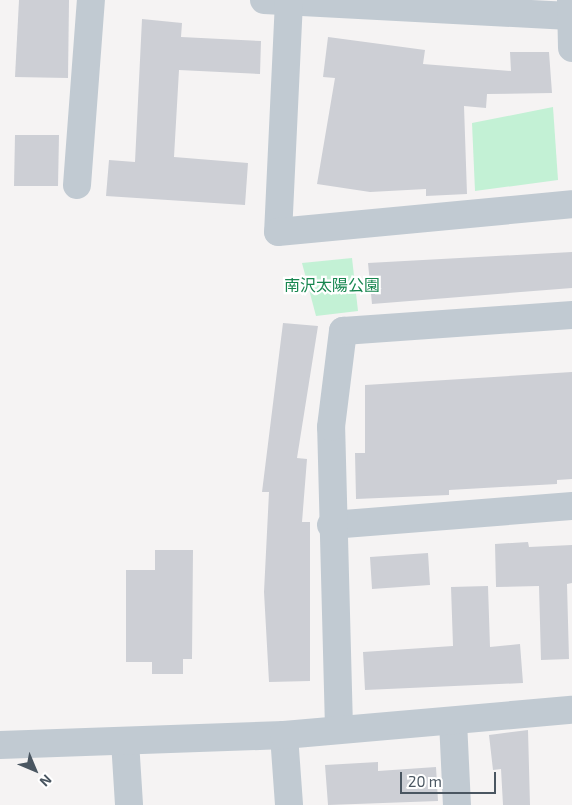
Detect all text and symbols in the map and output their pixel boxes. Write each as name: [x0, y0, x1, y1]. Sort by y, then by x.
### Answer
park label: 南沢太陽公園: [284, 275, 380, 295]
north arrow: [10, 745, 60, 795]
scale bar: [402, 762, 498, 794]
text: N: [36, 771, 56, 791]
text: 20 m: [408, 772, 442, 790]

